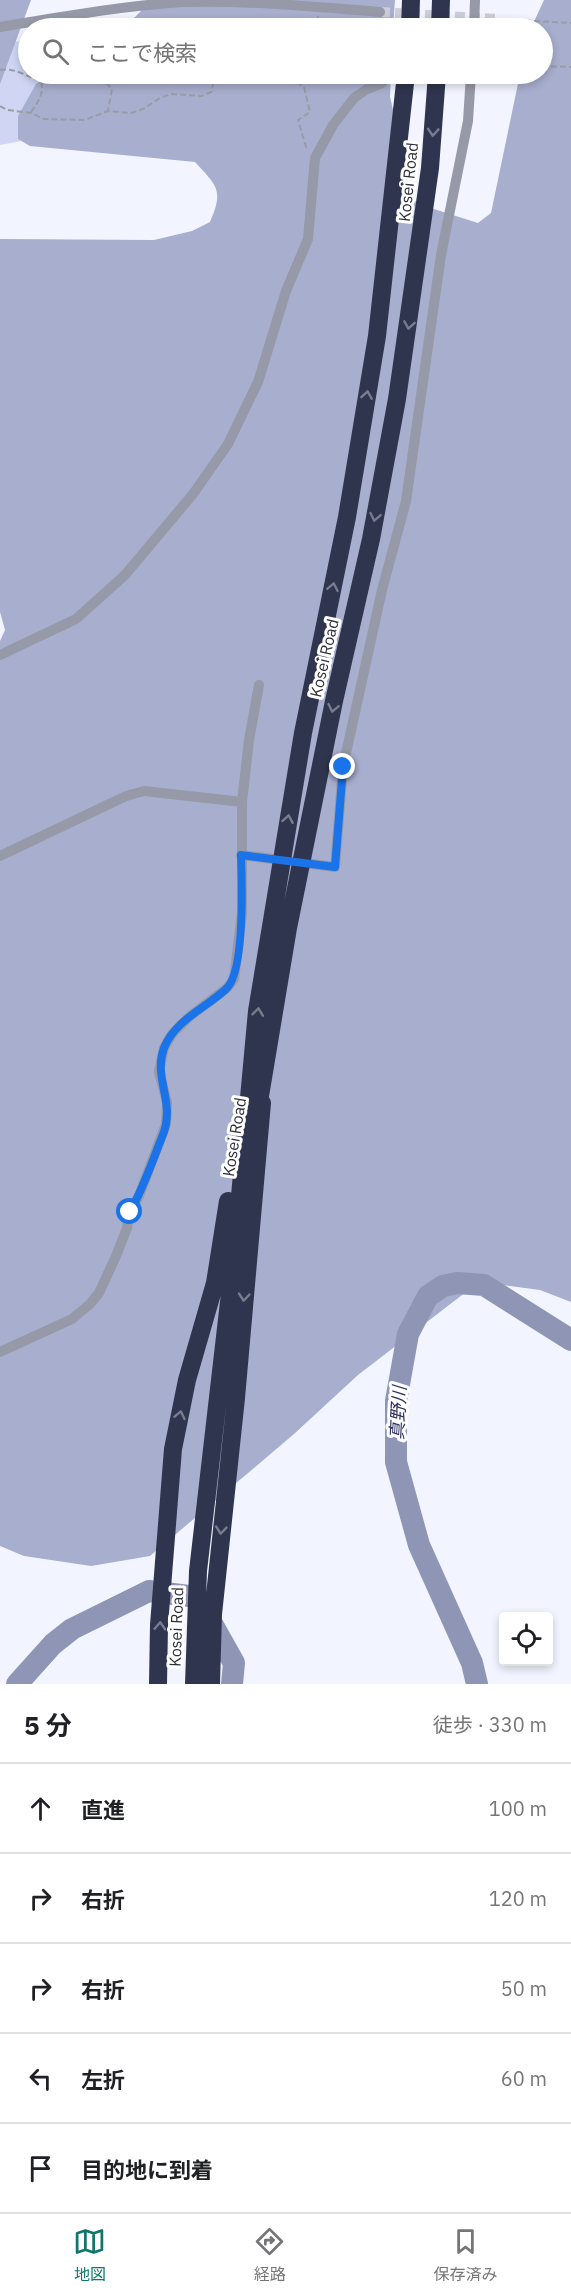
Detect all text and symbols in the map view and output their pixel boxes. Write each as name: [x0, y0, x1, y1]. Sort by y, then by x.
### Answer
search box: [18, 18, 553, 84]
icon: search: [39, 35, 72, 68]
text: ここで検索: [87, 38, 197, 67]
one-way arrow: [426, 127, 439, 136]
street label: Kosei Road: [394, 141, 422, 223]
one-way arrow: [403, 320, 416, 330]
one-way arrow: [360, 390, 373, 400]
one-way arrow: [369, 512, 382, 522]
one-way arrow: [326, 582, 339, 592]
street label: Kosei Road: [305, 617, 343, 699]
one-way arrow: [327, 702, 340, 712]
route end: [329, 753, 355, 779]
one-way arrow: [282, 815, 294, 824]
one-way arrow: [251, 1007, 263, 1017]
street label: Kosei Road: [218, 1096, 250, 1178]
route start: [116, 1198, 142, 1224]
one-way arrow: [238, 1292, 251, 1302]
water label: 真野川: [385, 1383, 411, 1441]
one-way arrow: [172, 1410, 185, 1420]
one-way arrow: [215, 1526, 228, 1535]
street label: Kosei Road: [165, 1587, 187, 1667]
map controls: [499, 1612, 553, 1666]
button: locate: [499, 1612, 553, 1666]
one-way arrow: [153, 1621, 166, 1630]
text: 5 分: [24, 1708, 72, 1742]
text: 徒歩 · 330 m: [433, 1711, 547, 1738]
icon: ahead: [24, 1792, 57, 1825]
text: 直進: [81, 1795, 125, 1824]
text: 100 m: [489, 1795, 547, 1822]
icon: right: [24, 1882, 57, 1915]
text: 右折: [81, 1885, 125, 1914]
text: 120 m: [489, 1885, 547, 1912]
icon: right: [24, 1972, 57, 2005]
text: 右折: [81, 1975, 125, 2004]
text: 50 m: [501, 1975, 547, 2002]
icon: left: [24, 2062, 57, 2095]
text: 左折: [81, 2065, 125, 2094]
text: 60 m: [501, 2065, 547, 2092]
icon: arrive: [24, 2152, 57, 2185]
text: 目的地に到着: [81, 2155, 213, 2184]
tab: 地図: [73, 2225, 106, 2285]
tab: 経路: [253, 2225, 286, 2285]
tab: 保存済み: [433, 2225, 497, 2285]

